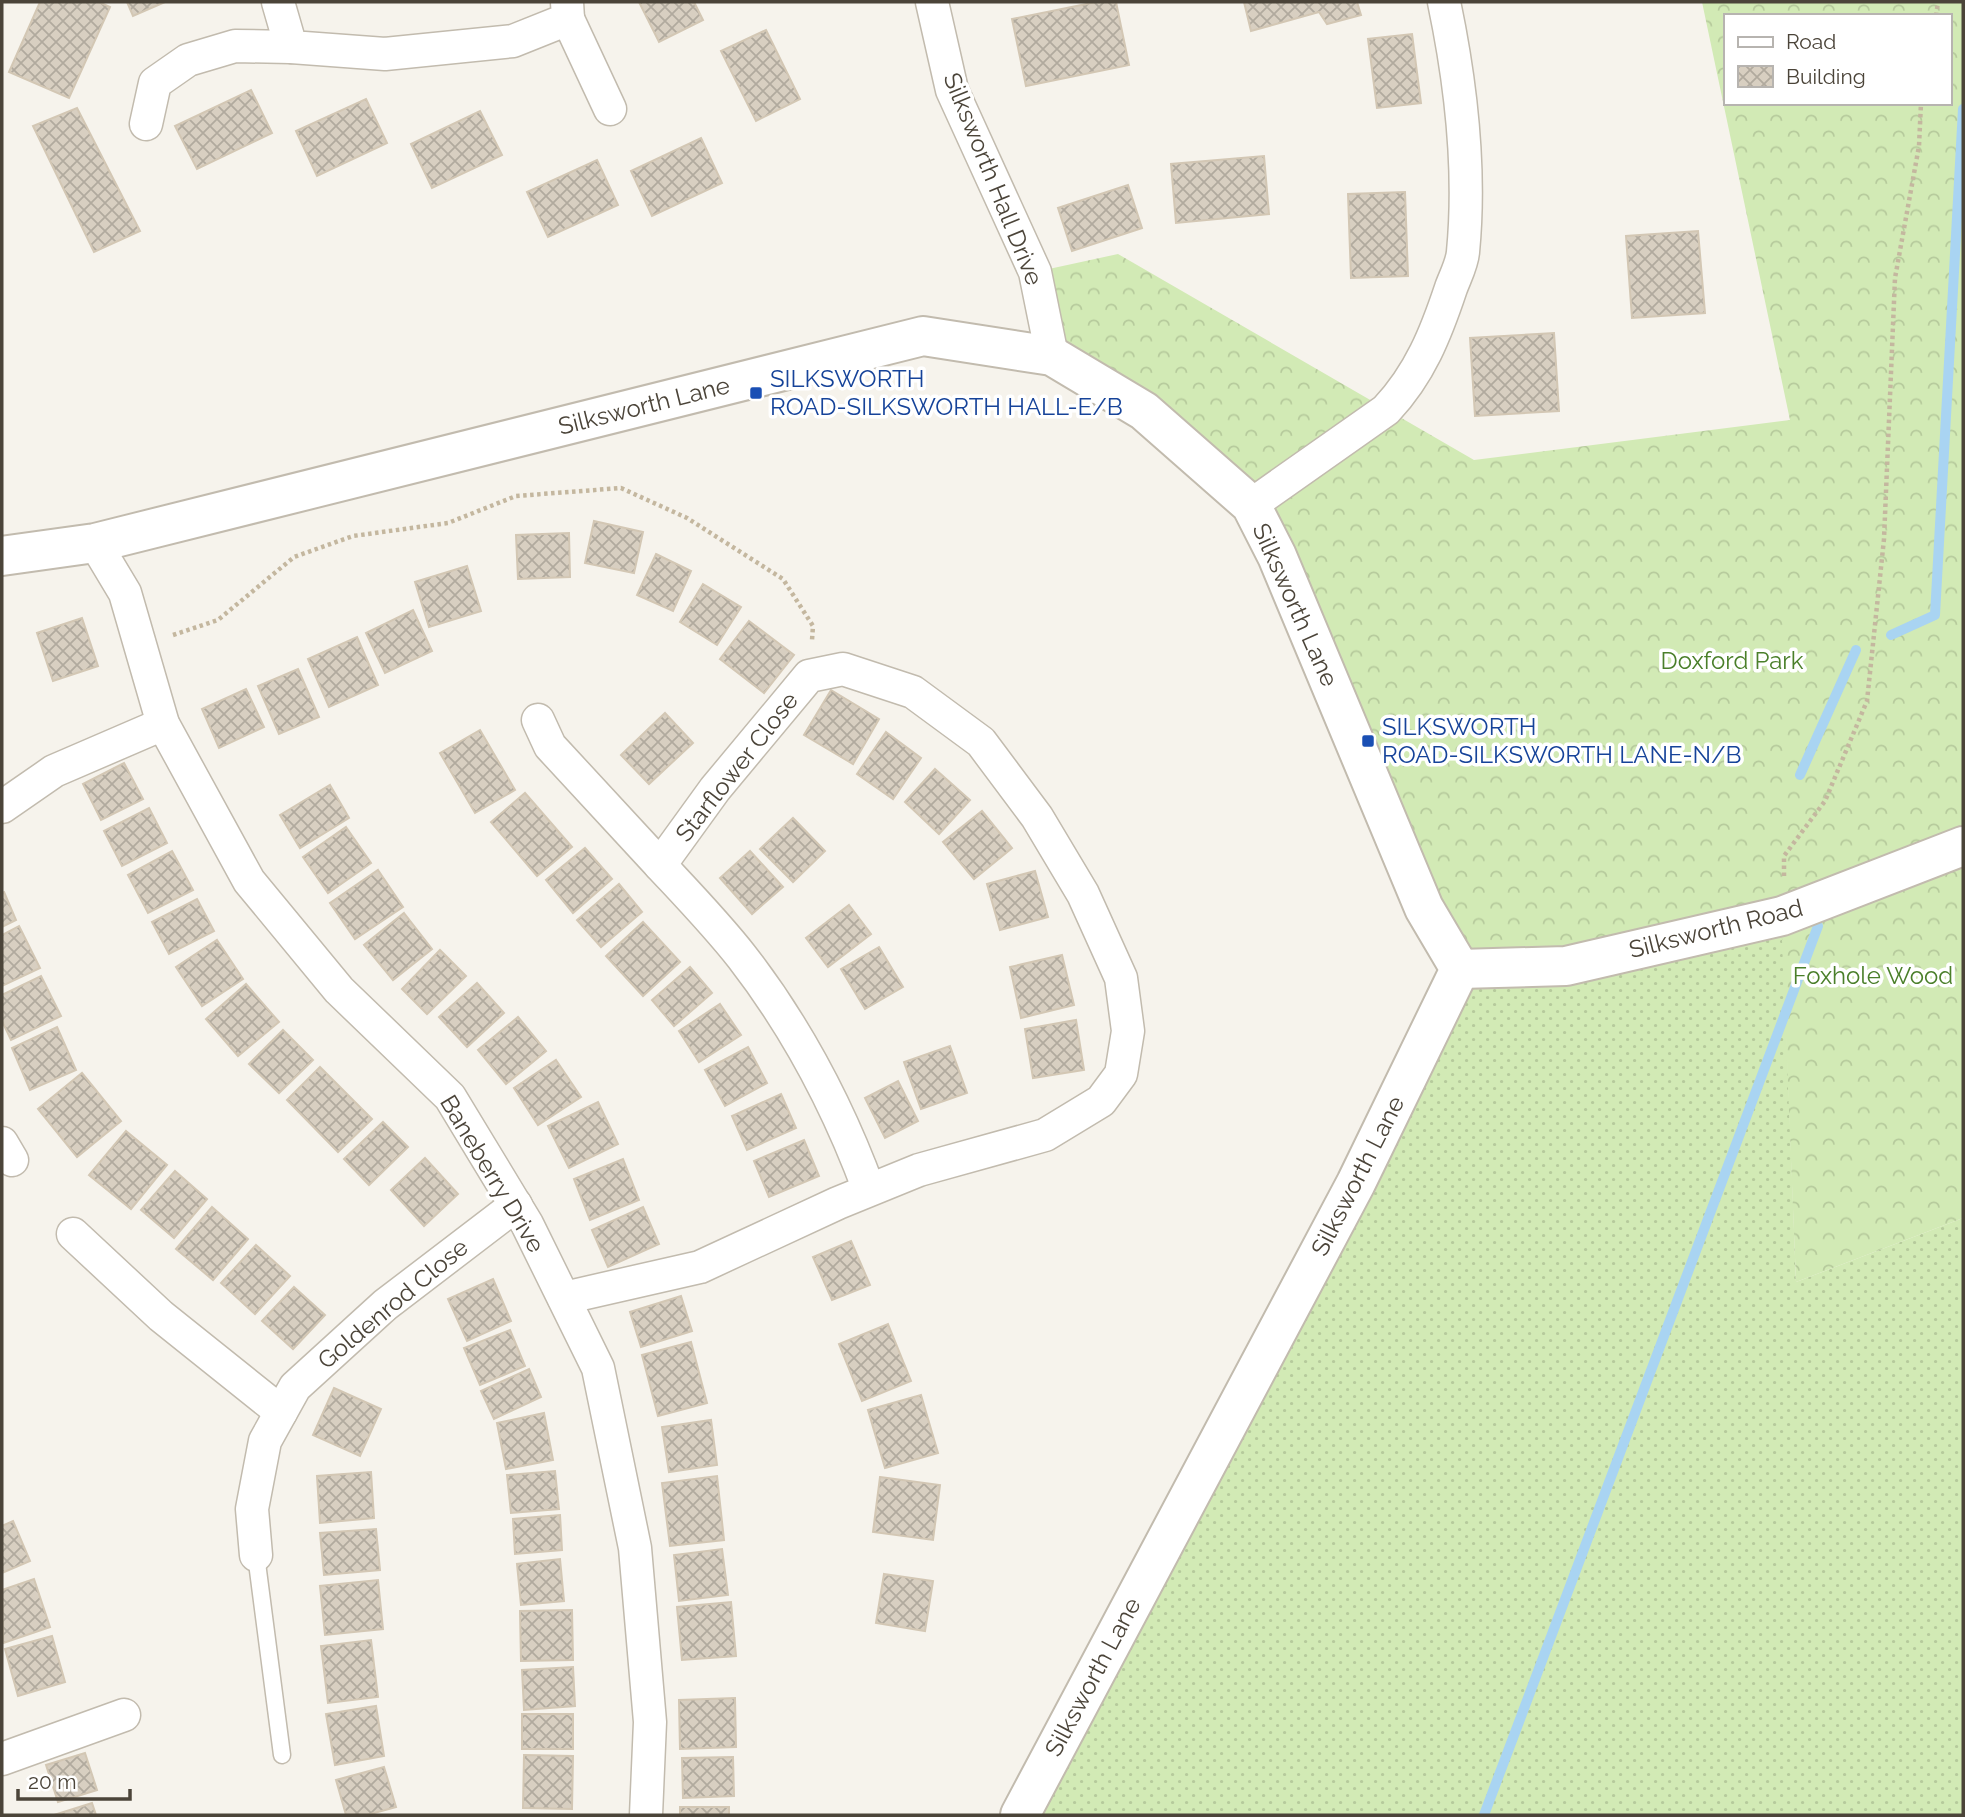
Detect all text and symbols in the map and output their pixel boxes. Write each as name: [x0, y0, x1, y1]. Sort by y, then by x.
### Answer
legend: [1724, 14, 1951, 105]
text: Road: [1786, 29, 1836, 54]
text: Building: [1786, 64, 1866, 89]
street label: Silksworth Hall Drive: [938, 68, 1049, 289]
place label: SILKSWORTH ROAD-SILKSWORTH HALL-E/B: [770, 364, 1123, 421]
street label: Silksworth Lane: [555, 370, 733, 441]
marker: SILKSWORTH ROAD-SILKSWORTH HALL-E/B: [748, 385, 764, 401]
street label: Silksworth Lane: [1247, 519, 1344, 691]
park label: Doxford Park: [1661, 646, 1804, 675]
street label: Starflower Close: [669, 686, 804, 847]
place label: SILKSWORTH ROAD-SILKSWORTH LANE-N/B: [1382, 712, 1742, 769]
marker: SILKSWORTH ROAD-SILKSWORTH LANE-N/B: [1360, 733, 1376, 749]
street label: Silksworth Road: [1626, 893, 1806, 964]
park label: Foxhole Wood: [1793, 961, 1953, 990]
street label: Baneberry Drive: [434, 1090, 551, 1258]
street label: Silksworth Lane: [1305, 1091, 1410, 1261]
street label: Goldenrod Close: [312, 1232, 474, 1375]
street label: Silksworth Lane: [1039, 1592, 1147, 1761]
scale bar: [18, 1758, 130, 1802]
text: 20 m: [28, 1769, 76, 1794]

